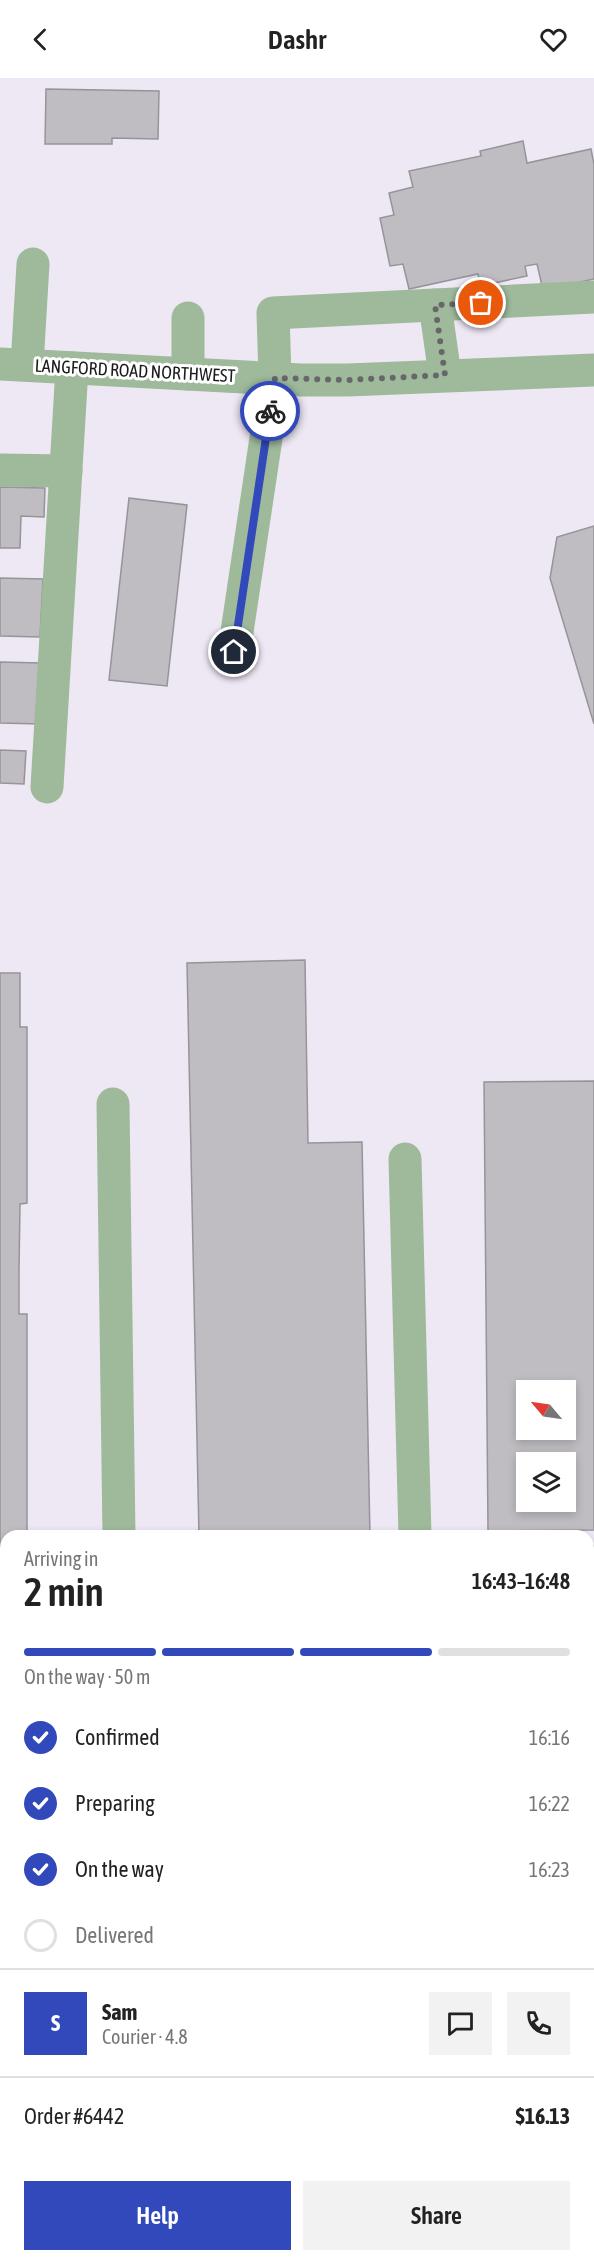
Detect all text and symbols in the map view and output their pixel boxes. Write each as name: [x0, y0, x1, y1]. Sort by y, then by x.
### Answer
icon: back: [24, 23, 57, 56]
icon: heart: [537, 23, 570, 56]
text: Dashr: [268, 24, 326, 55]
pin: [455, 277, 506, 328]
icon: bag: [464, 286, 497, 319]
street label: LANGFORD ROAD NORTHWEST: [34, 355, 236, 386]
courier: [240, 381, 300, 441]
icon: bike: [254, 395, 287, 428]
pin: [208, 626, 259, 677]
icon: home: [217, 635, 250, 668]
north arrow: [516, 1380, 576, 1440]
map controls: [516, 1380, 576, 1512]
button: layers: [516, 1452, 576, 1512]
text: Arriving in: [24, 1547, 98, 1570]
text: 16:43–16:48: [472, 1568, 570, 1594]
text: 2 min: [24, 1570, 104, 1614]
text: On the way · 50 m: [24, 1665, 150, 1688]
icon: check: [24, 1721, 57, 1754]
text: Confirmed: [75, 1724, 160, 1750]
text: 16:16: [529, 1726, 570, 1749]
icon: check: [24, 1787, 57, 1820]
text: Preparing: [75, 1790, 155, 1816]
text: 16:22: [529, 1792, 570, 1815]
icon: check: [24, 1853, 57, 1886]
text: On the way: [75, 1856, 164, 1882]
text: 16:23: [529, 1858, 570, 1881]
text: Delivered: [75, 1922, 154, 1948]
button: chat: [429, 1992, 492, 2055]
button: phone: [507, 1992, 570, 2055]
text: Sam: [102, 1999, 137, 2025]
text: S: [51, 2010, 60, 2036]
text: Courier · 4.8: [102, 2025, 188, 2048]
text: Order #6442: [24, 2103, 124, 2129]
text: $16.13: [515, 2103, 570, 2129]
button: Help: [24, 2181, 291, 2250]
button: Share: [303, 2181, 570, 2250]

